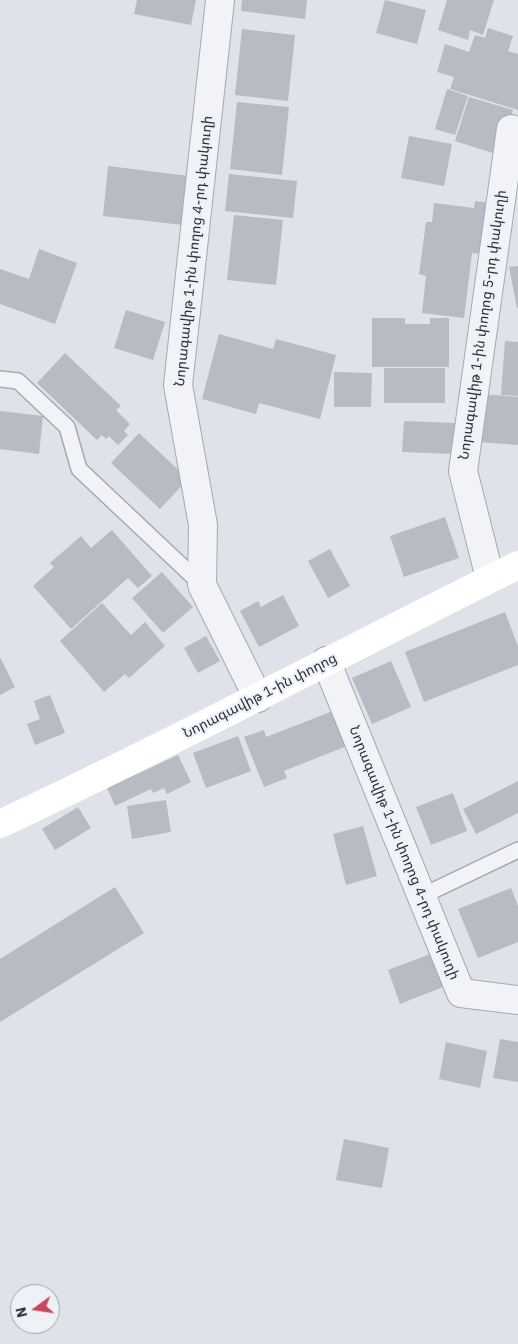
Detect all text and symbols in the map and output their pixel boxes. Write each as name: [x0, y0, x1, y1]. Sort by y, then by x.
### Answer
street label: Նորագավիթ 1-ին փողոց 4-րդ փակուղի: [171, 115, 217, 387]
street label: Նորագավիթ 1-ին փողոց 5-րդ փակուղի: [456, 189, 510, 461]
street label: Նորագավիթ 1-ին փողոց: [180, 650, 340, 742]
street label: Նորագավիթ 1-ին փողոց 4-րդ փակուղի: [345, 724, 463, 982]
north arrow: [10, 1284, 60, 1334]
text: N: [11, 1305, 31, 1319]

